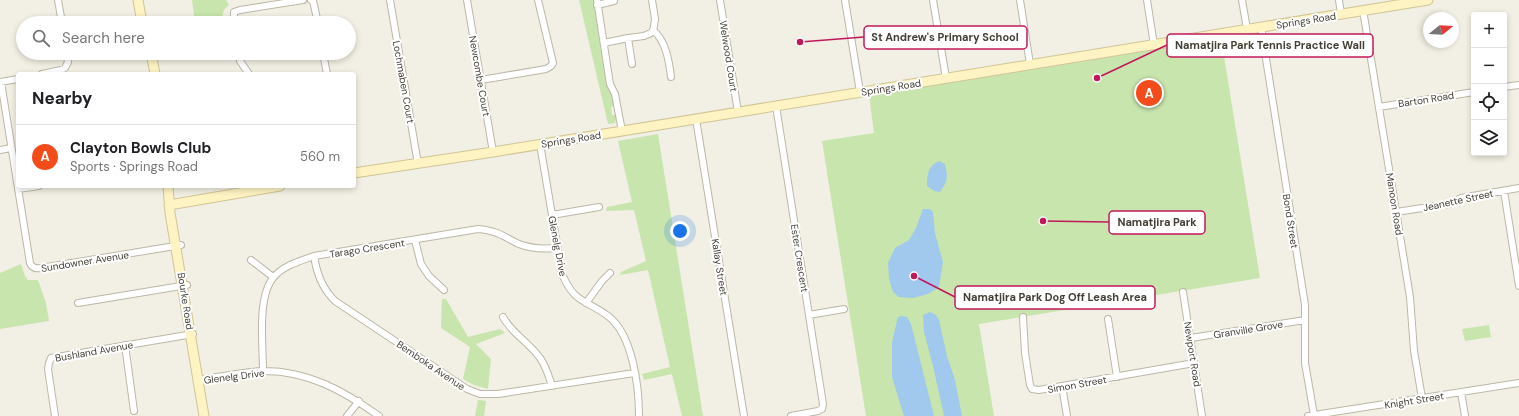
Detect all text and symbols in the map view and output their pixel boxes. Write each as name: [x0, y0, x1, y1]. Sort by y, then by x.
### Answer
street label: Springs Road: [1275, 9, 1337, 32]
north arrow: [1423, 12, 1459, 48]
map controls: [1471, 12, 1507, 156]
button: +: [1471, 12, 1507, 48]
search box: [16, 16, 356, 60]
street label: Welwood Court: [716, 20, 741, 93]
callout: St Andrew's Primary School: [864, 26, 1027, 49]
icon: search: [30, 27, 52, 49]
text: Search here: [62, 28, 145, 48]
text: St Andrew's Primary School: [871, 30, 1019, 44]
callout: Namatjira Park Tennis Practice Wall: [1167, 34, 1373, 57]
street label: Newcombe Court: [466, 35, 493, 117]
text: Namatjira Park Tennis Practice Wall: [1175, 38, 1365, 52]
street label: Lochmaben Court: [390, 40, 417, 124]
button: −: [1471, 48, 1507, 84]
street label: Springs Road: [860, 76, 922, 99]
pin: A: [1136, 78, 1162, 108]
button: locate: [1471, 84, 1507, 120]
text: Nearby: [32, 87, 92, 109]
street label: Barton Road: [1397, 89, 1455, 110]
button: layers: [1471, 120, 1507, 156]
street label: Springs Road: [540, 128, 602, 151]
text: Clayton Bowls Club: [70, 138, 211, 158]
text: A: [40, 148, 50, 165]
text: 560 m: [300, 148, 340, 165]
text: Sports · Springs Road: [70, 158, 198, 175]
street label: Manoon Road: [1383, 172, 1406, 236]
street label: Jeanette Street: [1422, 187, 1495, 214]
street label: Bond Street: [1280, 193, 1301, 249]
callout: Namatjira Park: [1109, 211, 1205, 234]
street label: Glenelg Drive: [545, 215, 570, 278]
text: Namatjira Park: [1117, 215, 1197, 229]
your location: [670, 221, 690, 241]
street label: Ester Crescent: [788, 223, 811, 293]
street label: Tarago Crescent: [329, 236, 406, 261]
street label: Kallay Street: [709, 238, 730, 297]
street label: Sundowner Avenue: [40, 248, 130, 275]
street label: Bourke Road: [175, 272, 196, 331]
callout: Namatjira Park Dog Off Leash Area: [955, 286, 1155, 309]
text: Namatjira Park Dog Off Leash Area: [963, 290, 1147, 304]
street label: Granville Grove: [1212, 318, 1284, 341]
street label: Newport Road: [1181, 321, 1204, 388]
street label: Bushland Avenue: [54, 338, 134, 365]
street label: Bemboka Avenue: [394, 338, 468, 393]
street label: Glenelg Drive: [203, 366, 265, 387]
street label: Simon Street: [1047, 373, 1108, 396]
street label: Knight Street: [1383, 389, 1445, 412]

